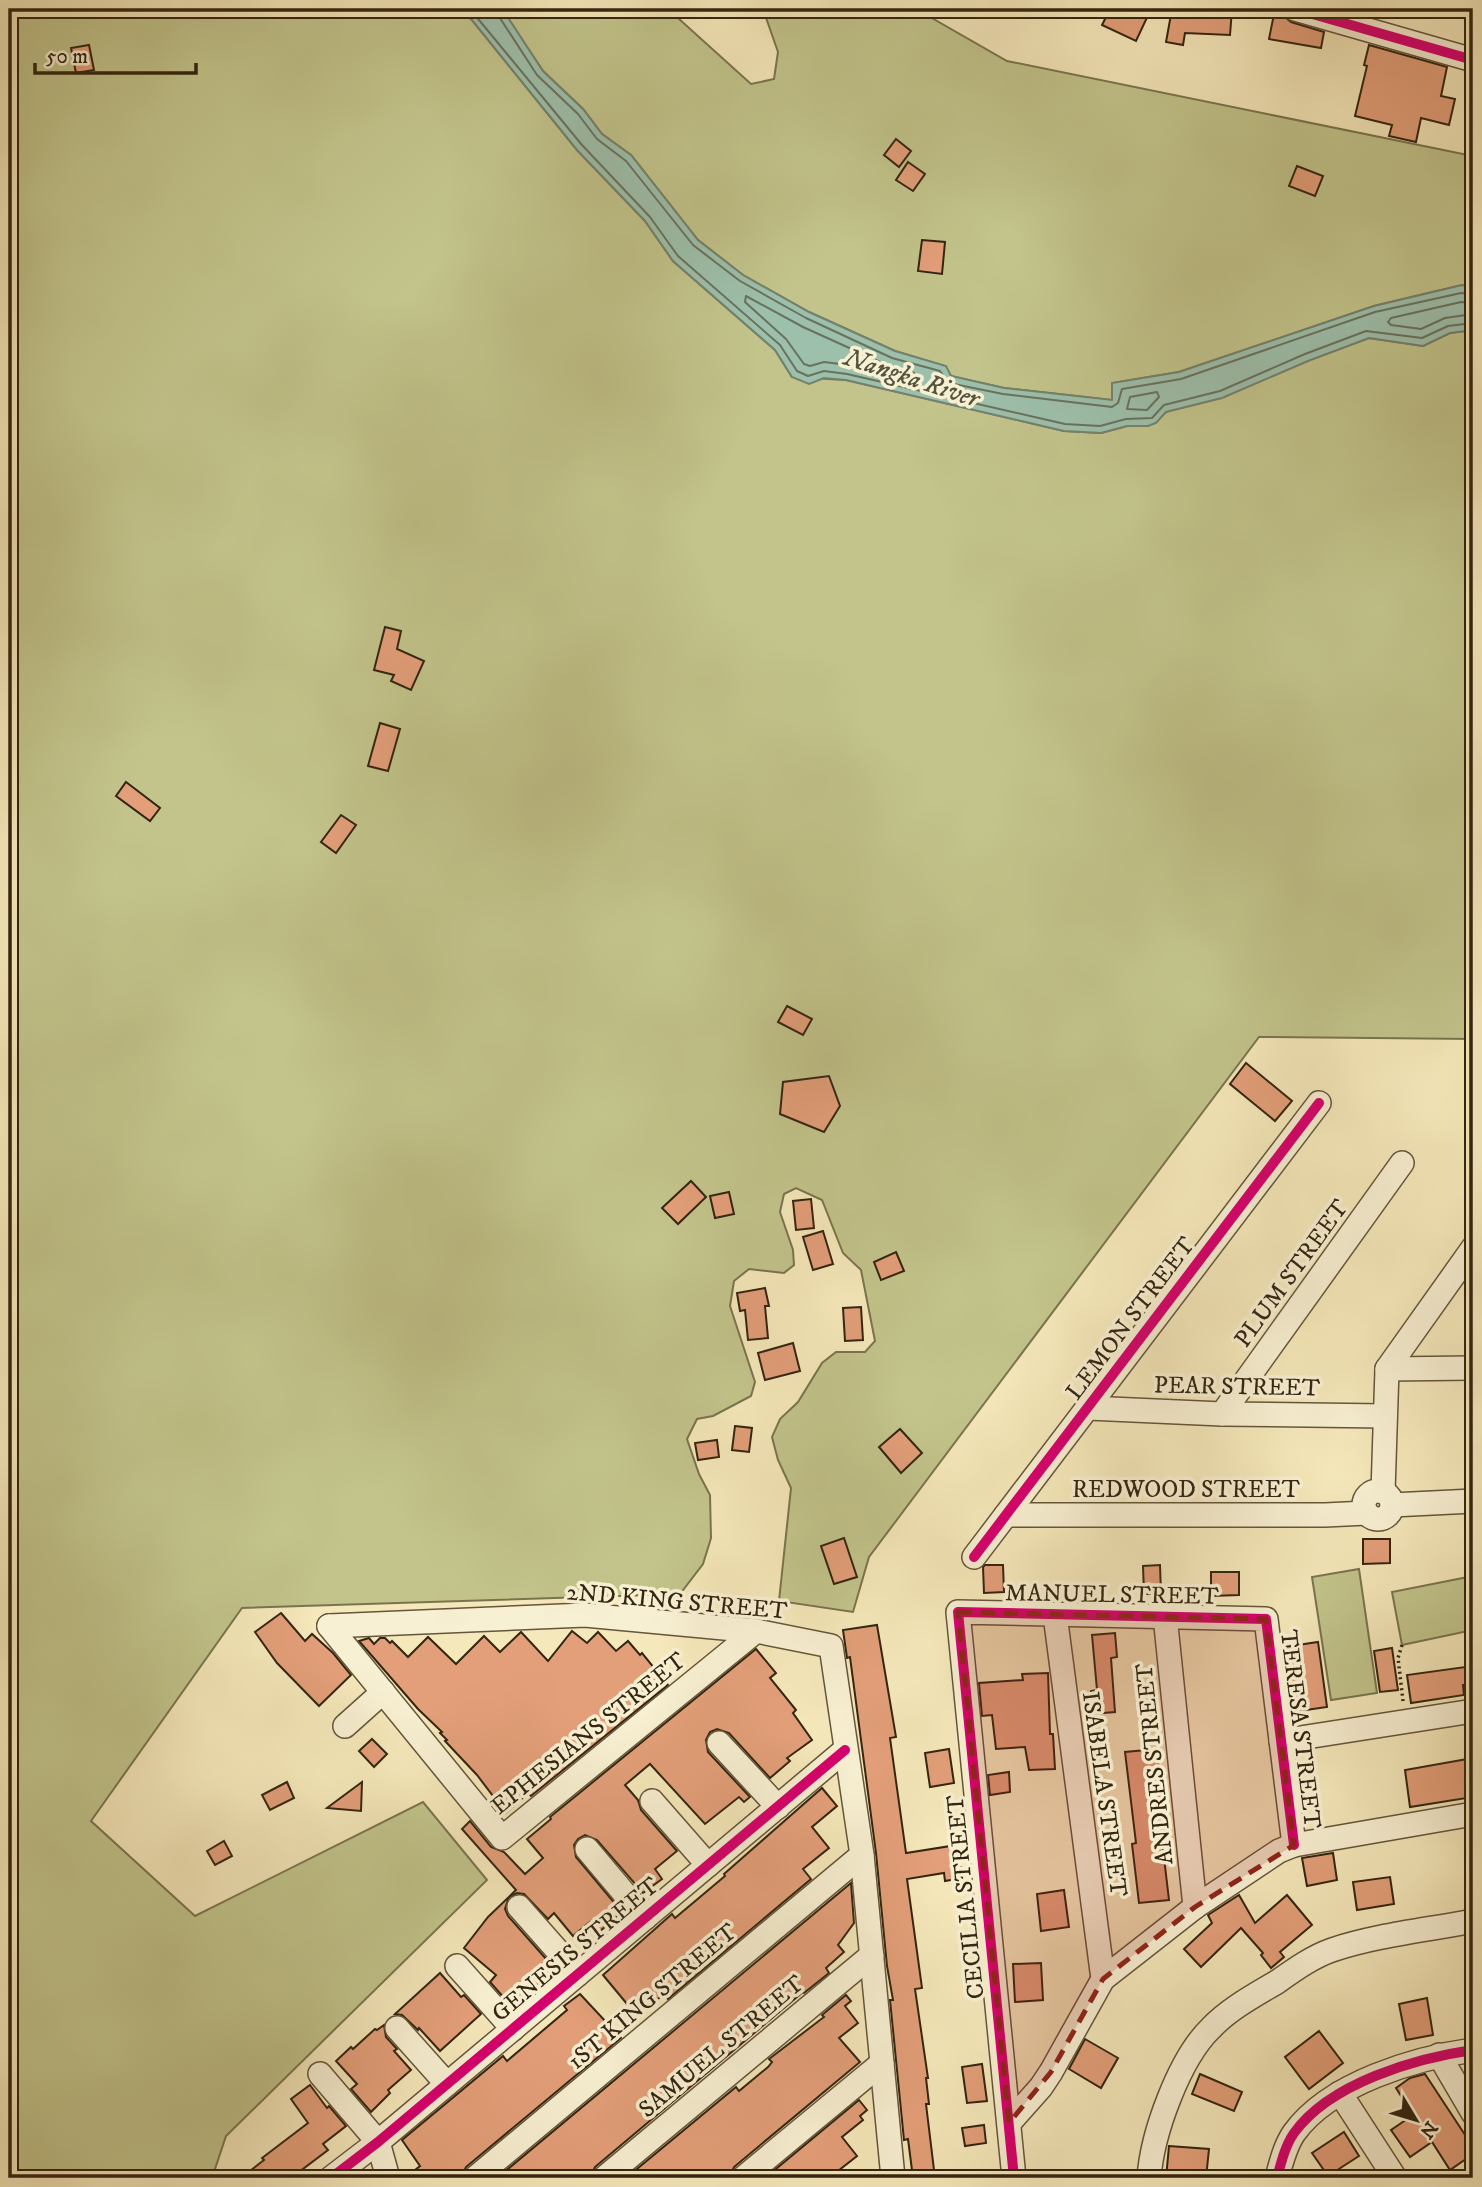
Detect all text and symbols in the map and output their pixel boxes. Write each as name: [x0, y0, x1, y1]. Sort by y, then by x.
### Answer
scale bar: [35, 32, 196, 76]
text: 50 m: [46, 44, 88, 70]
water label: Nangka River: [838, 340, 985, 416]
street label: PLUM STREET: [1228, 1194, 1356, 1353]
street label: LEMON STREET: [1060, 1231, 1202, 1406]
street label: PEAR STREET: [1154, 1371, 1320, 1403]
street label: REDWOOD STREET: [1072, 1475, 1300, 1505]
street label: 2ND KING STREET: [565, 1577, 789, 1627]
street label: MANUEL STREET: [1005, 1578, 1219, 1612]
street label: TERESA STREET: [1273, 1628, 1327, 1830]
street label: EPHESIANS STREET: [485, 1646, 692, 1822]
street label: ANDRES STREET: [1130, 1662, 1180, 1866]
street label: ISABELA STREET: [1075, 1690, 1133, 1899]
street label: CECILIA STREET: [940, 1793, 992, 2001]
street label: GENESIS STREET: [486, 1871, 666, 2029]
street label: 1ST KING STREET: [562, 1917, 743, 2076]
street label: SAMUEL STREET: [633, 1969, 810, 2125]
north arrow: [1380, 2086, 1450, 2156]
text: N: [1414, 2116, 1442, 2143]

